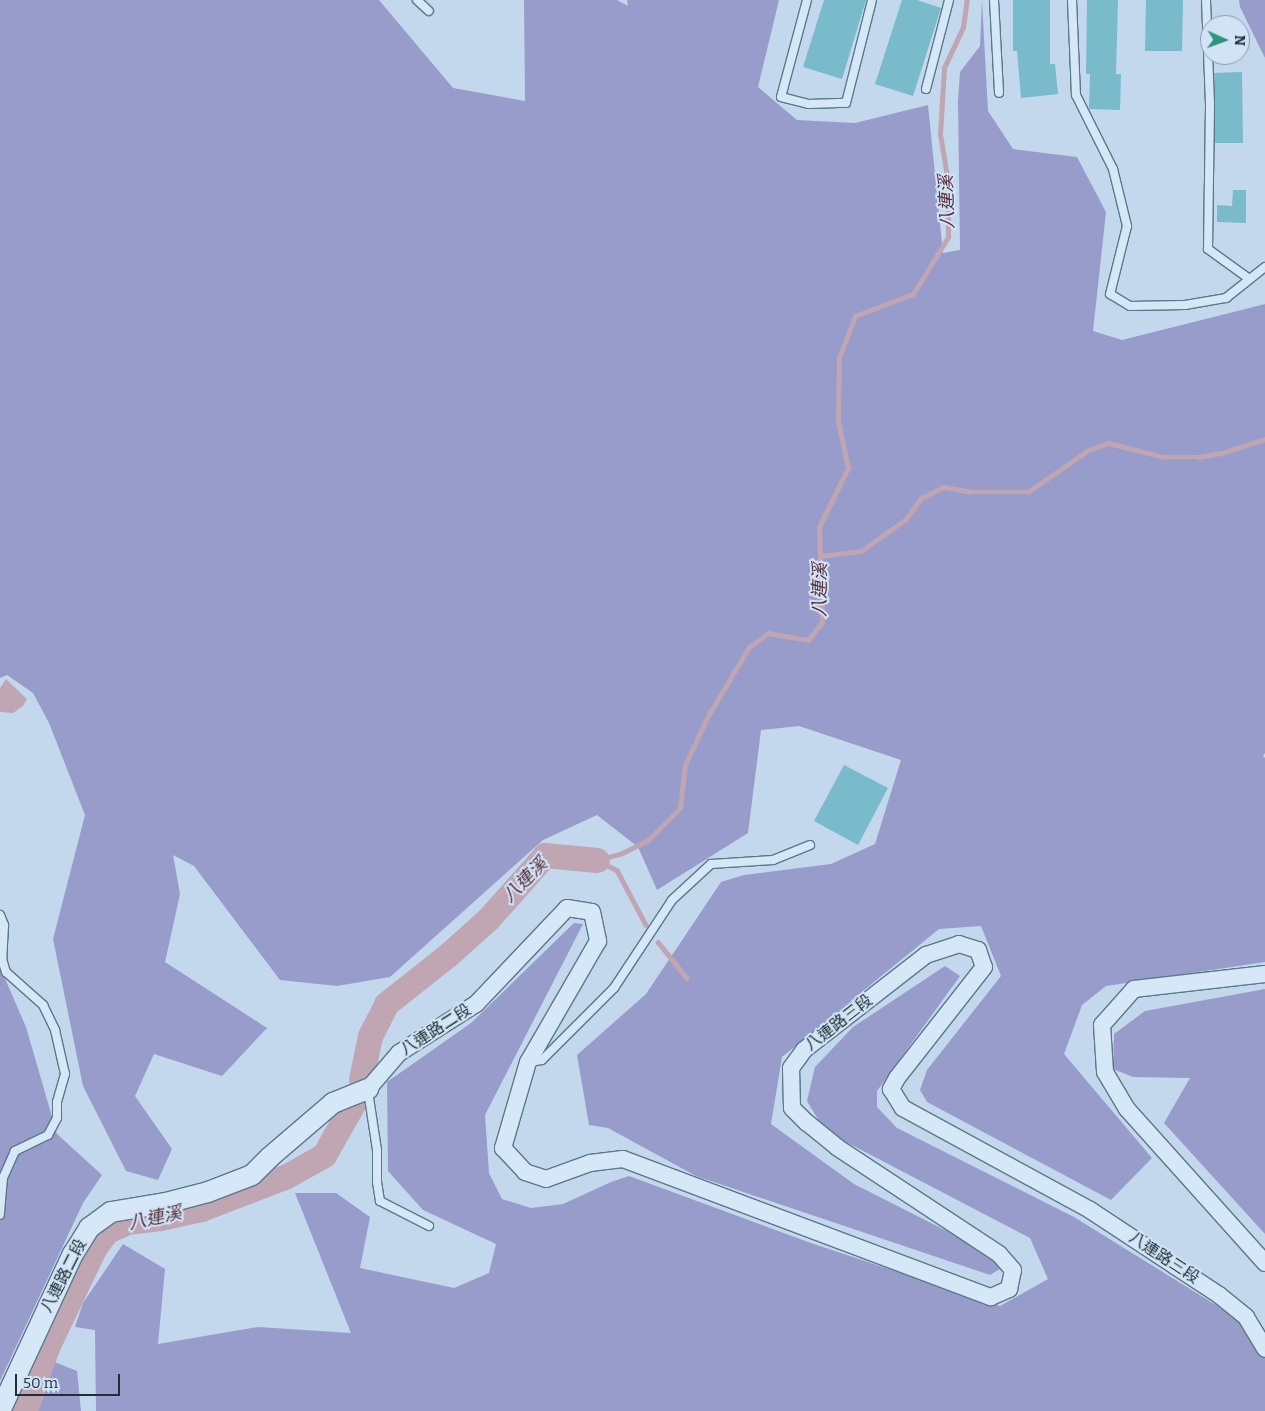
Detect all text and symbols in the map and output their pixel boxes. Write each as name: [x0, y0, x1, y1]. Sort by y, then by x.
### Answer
north arrow: [1200, 15, 1250, 65]
text: N: [1231, 35, 1248, 46]
water label: 八連溪: [935, 175, 959, 229]
water label: 八連溪: [809, 563, 831, 617]
water label: 八連溪: [498, 853, 552, 907]
street label: 八連路三段: [802, 991, 876, 1055]
street label: 八連路二段: [397, 1000, 475, 1060]
water label: 八連溪: [126, 1202, 184, 1234]
street label: 八連路三段: [1125, 1228, 1203, 1288]
street label: 八連路二段: [37, 1236, 91, 1316]
scale bar: [18, 1364, 122, 1396]
text: 50 m: [23, 1374, 58, 1392]

